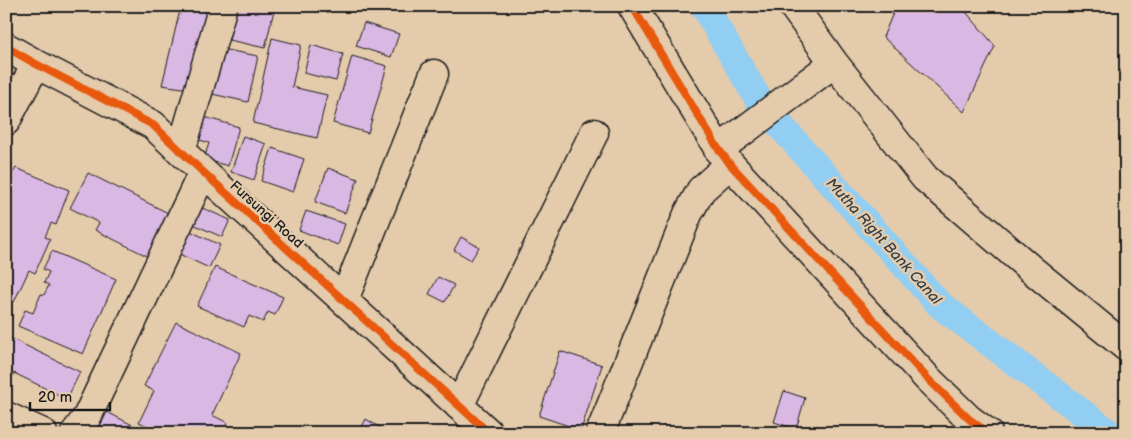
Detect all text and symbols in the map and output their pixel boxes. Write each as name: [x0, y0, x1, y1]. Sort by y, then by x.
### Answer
water label: Mutha Right Bank Canal: [822, 174, 946, 309]
street label: Fursungi Road: [227, 177, 307, 252]
scale bar: [30, 379, 110, 411]
text: 20 m: [38, 388, 72, 407]

